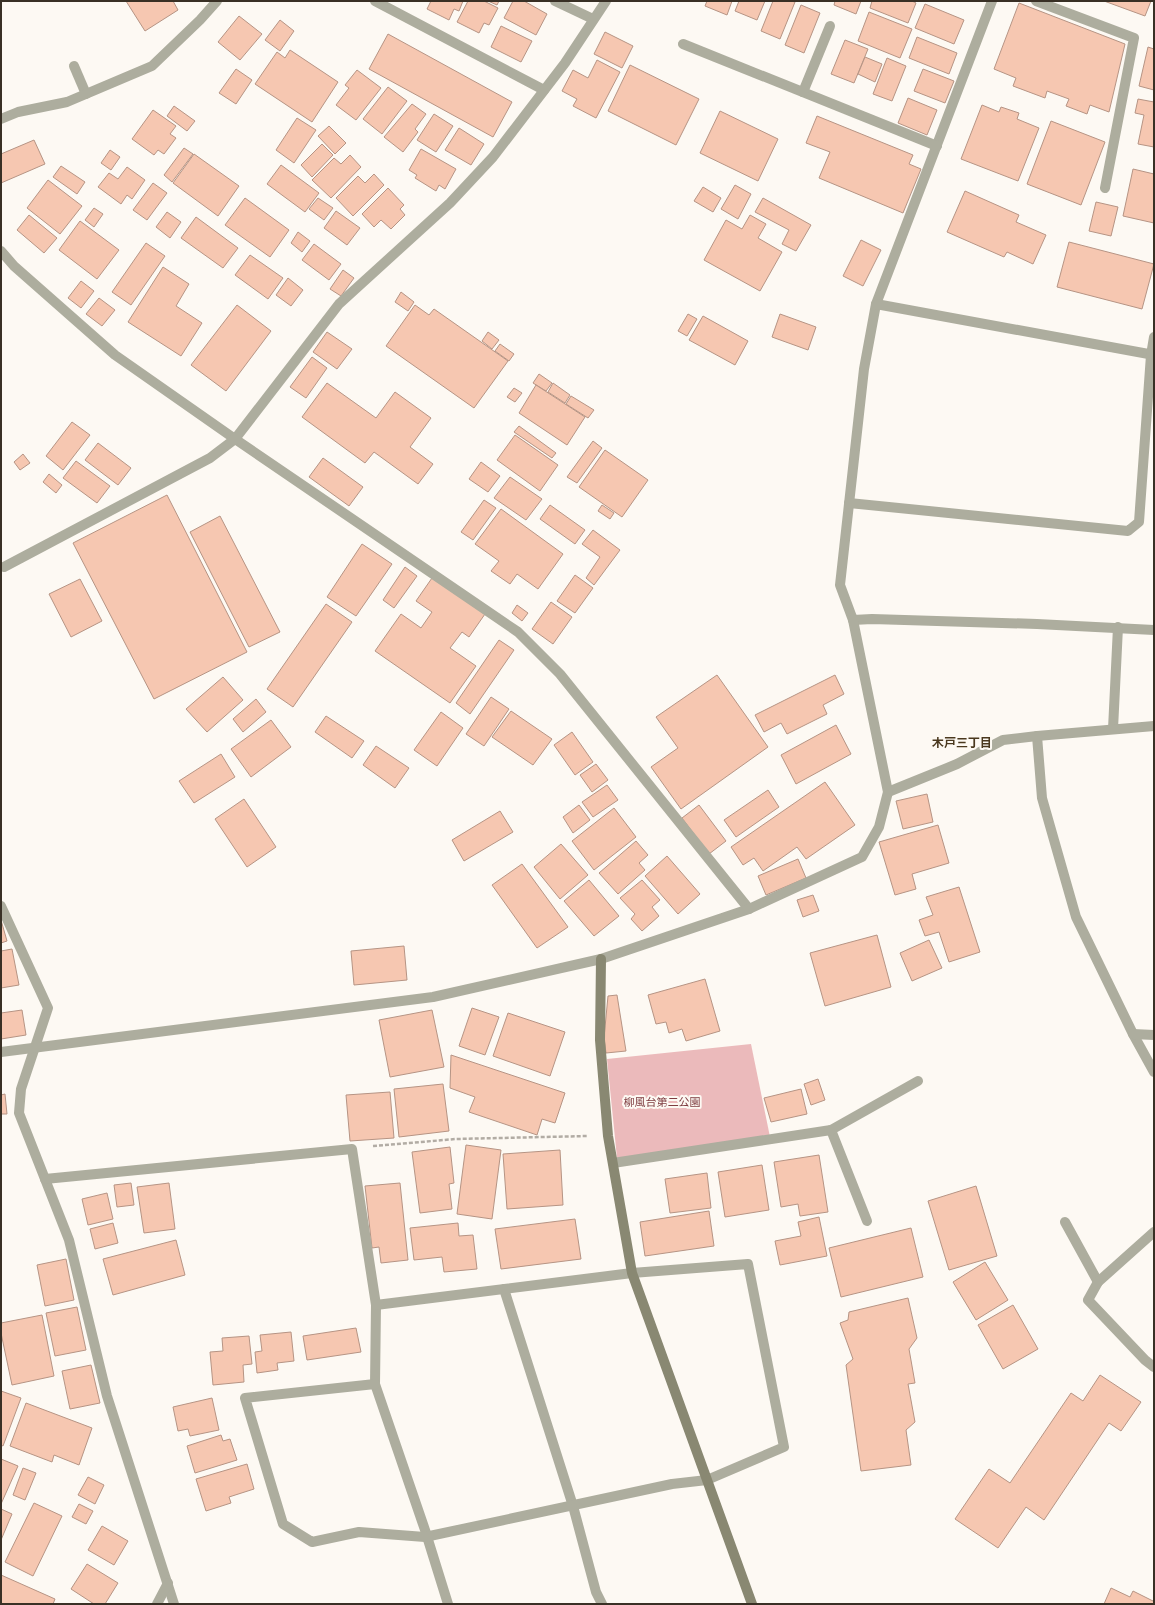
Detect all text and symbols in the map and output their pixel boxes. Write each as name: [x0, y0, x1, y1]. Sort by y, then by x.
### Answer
district label: 木戸三丁目: [932, 736, 992, 749]
park label: 柳風台第二公園: [624, 1096, 701, 1108]

